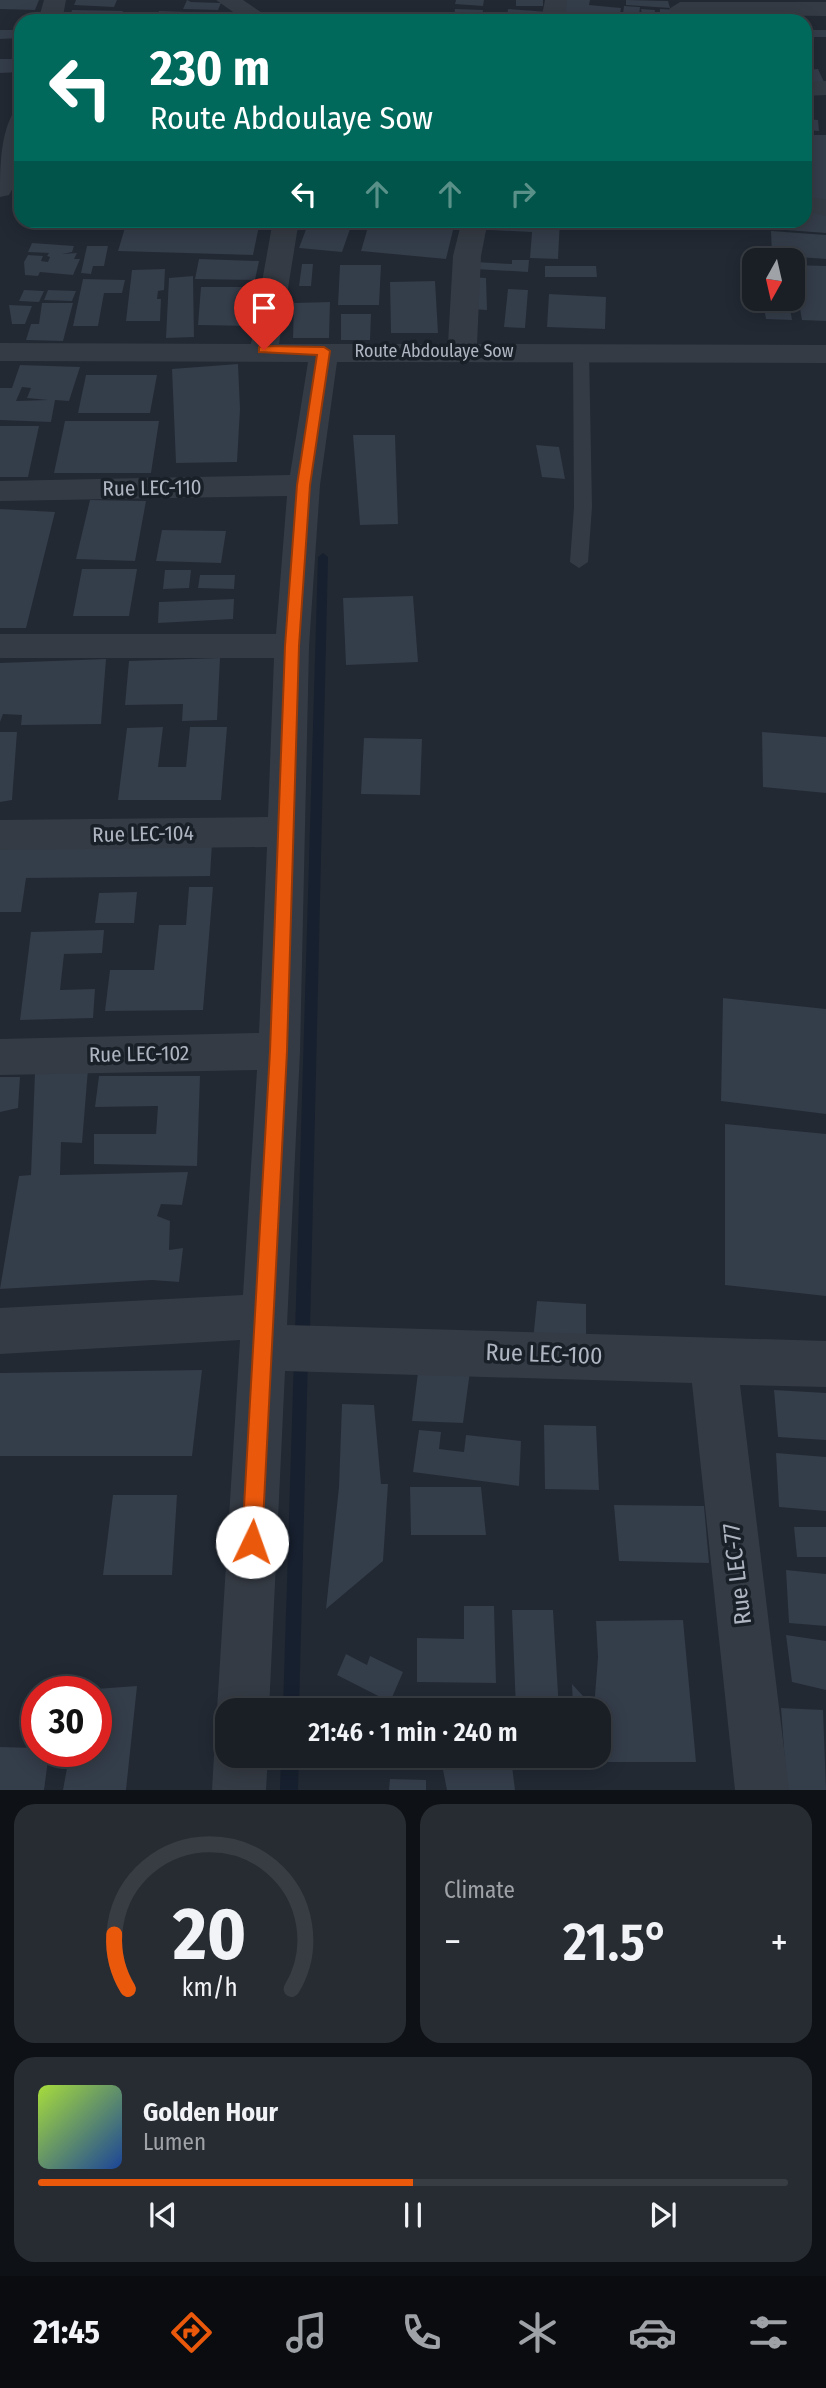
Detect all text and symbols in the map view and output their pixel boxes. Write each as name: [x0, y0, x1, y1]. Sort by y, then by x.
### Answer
text: 230 m: [150, 39, 270, 98]
icon: left: [35, 42, 126, 133]
text: Route Abdoulaye Sow: [150, 99, 433, 137]
icon: left: [285, 175, 323, 213]
icon: ahead: [358, 175, 396, 213]
icon: ahead: [431, 175, 469, 213]
icon: right: [504, 175, 542, 213]
north arrow: [742, 248, 805, 312]
map controls: [742, 248, 805, 311]
pin: [234, 278, 294, 350]
icon: arrive: [245, 289, 283, 327]
street label: Route Abdoulaye Sow: [354, 340, 514, 362]
street label: Rue LEC-110: [102, 474, 202, 502]
street label: Rue LEC-104: [92, 820, 194, 848]
street label: Rue LEC-102: [89, 1040, 189, 1068]
street label: Rue LEC-100: [485, 1338, 603, 1370]
position arrow: [215, 1505, 289, 1579]
street label: Rue LEC-77: [717, 1521, 757, 1627]
speed limit sign: 30: [21, 1676, 112, 1767]
text: 21:46 · 1 min · 240 m: [308, 1717, 518, 1748]
text: Climate: [444, 1876, 515, 1904]
text: 20: [172, 1892, 247, 1979]
text: 21.5°: [563, 1911, 669, 1974]
text: −: [444, 1919, 461, 1965]
text: +: [771, 1919, 788, 1965]
text: km/h: [182, 1973, 238, 2003]
text: Golden Hour: [143, 2097, 278, 2128]
text: Lumen: [143, 2128, 206, 2156]
icon: previous: [144, 2196, 182, 2234]
icon: pause: [394, 2196, 432, 2234]
icon: next: [644, 2196, 682, 2234]
icon: directions: [167, 2308, 216, 2357]
icon: music: [282, 2308, 331, 2357]
icon: phone: [397, 2308, 446, 2357]
icon: climate: [513, 2308, 562, 2357]
icon: car: [628, 2308, 677, 2357]
icon: filters: [744, 2308, 793, 2357]
text: 21:45: [33, 2313, 100, 2351]

